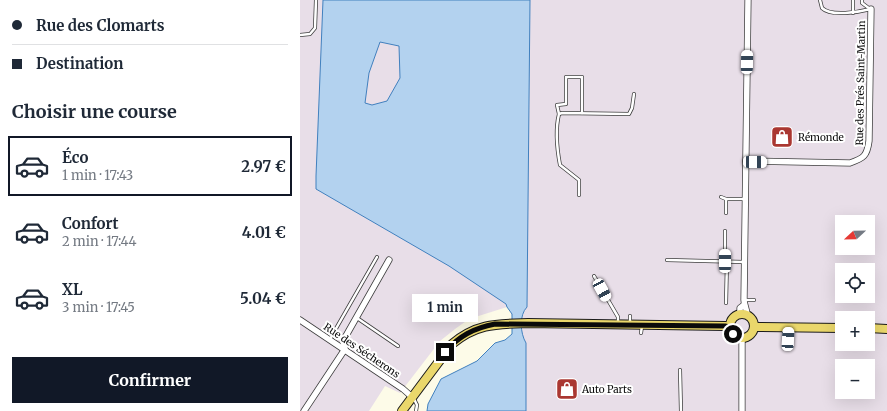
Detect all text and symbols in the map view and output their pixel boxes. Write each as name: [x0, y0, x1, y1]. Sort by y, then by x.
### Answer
text: Rue des Clomarts: [36, 16, 165, 35]
street label: Rue des Prés Saint-Martin: [853, 20, 868, 146]
car: [741, 50, 753, 74]
text: Destination: [36, 54, 123, 73]
text: Choisir une course: [12, 100, 177, 123]
shop icon: Rémonde: [769, 124, 795, 150]
place label: Rémonde: [798, 131, 844, 144]
icon: car: [14, 148, 50, 184]
text: Éco: [62, 148, 88, 167]
car: [743, 156, 767, 168]
text: 2.97 €: [241, 157, 286, 176]
text: 1 min · 17:43: [62, 167, 133, 184]
icon: car: [14, 214, 50, 250]
text: Confort: [62, 214, 119, 233]
north arrow: [835, 215, 875, 255]
map controls: [835, 215, 875, 399]
text: 4.01 €: [242, 223, 286, 242]
text: 2 min · 17:44: [62, 233, 137, 250]
car: [719, 249, 731, 273]
button: locate: [835, 263, 875, 303]
car: [591, 277, 613, 303]
icon: car: [14, 280, 50, 316]
text: XL: [62, 280, 83, 299]
text: 5.04 €: [240, 289, 286, 308]
callout: 1 min: [412, 294, 478, 322]
text: 3 min · 17:45: [62, 299, 135, 316]
text: 1 min: [427, 299, 463, 316]
button: +: [835, 311, 875, 351]
street label: Rue des Sécherons: [321, 320, 402, 381]
route start: [724, 325, 742, 343]
car: [781, 327, 795, 351]
route end: [436, 343, 454, 361]
button: Confirmer: [12, 357, 288, 403]
button: −: [835, 359, 875, 399]
shop icon: Auto Parts: [554, 376, 580, 402]
place label: Auto Parts: [581, 383, 632, 396]

